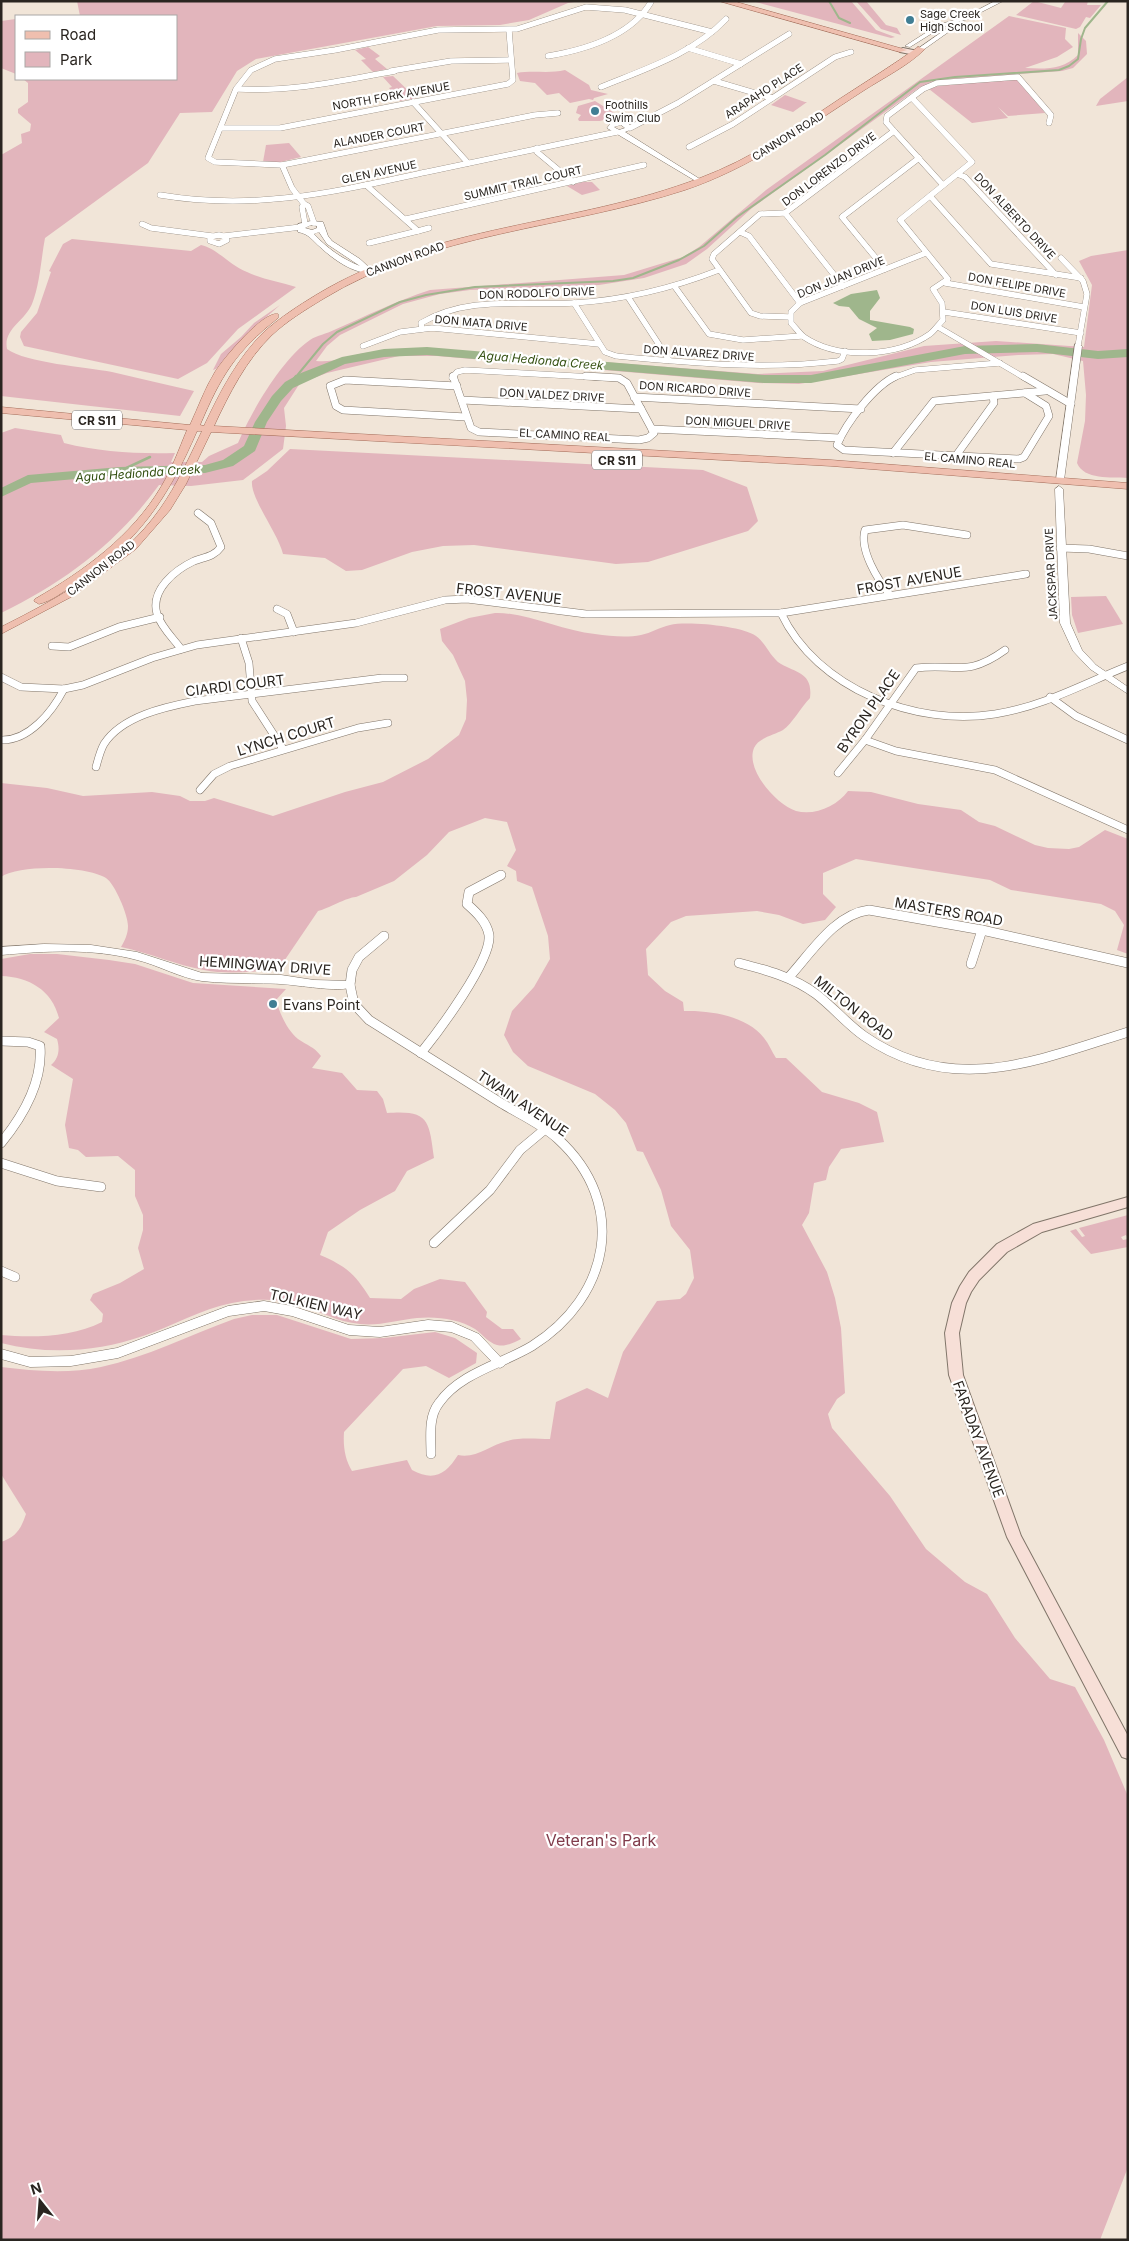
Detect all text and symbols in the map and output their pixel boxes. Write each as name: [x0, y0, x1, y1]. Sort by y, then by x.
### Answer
place label: Sage Creek High School: [920, 7, 983, 34]
marker: Sage Creek High School: [904, 14, 916, 26]
legend: [15, 15, 178, 80]
text: Road: [60, 25, 96, 44]
text: Park: [60, 50, 93, 69]
street label: ARAPAHO PLACE: [722, 60, 806, 122]
street label: NORTH FORK AVENUE: [331, 79, 451, 113]
place label: Foothills Swim Club: [605, 98, 661, 125]
marker: Foothills Swim Club: [589, 105, 601, 117]
street label: CANNON ROAD: [749, 108, 827, 164]
street label: ALANDER COURT: [332, 119, 426, 151]
street label: DON LORENZO DRIVE: [779, 129, 879, 209]
street label: GLEN AVENUE: [340, 157, 418, 187]
street label: SUMMIT TRAIL COURT: [462, 163, 584, 203]
street label: DON ALBERTO DRIVE: [971, 170, 1059, 262]
street label: CANNON ROAD: [364, 238, 446, 280]
street label: DON JUAN DRIVE: [795, 253, 887, 301]
street label: DON FELIPE DRIVE: [967, 270, 1067, 300]
street label: DON RODOLFO DRIVE: [479, 284, 595, 302]
street label: DON LUIS DRIVE: [970, 298, 1058, 326]
street label: DON MATA DRIVE: [434, 312, 528, 334]
street label: DON ALVAREZ DRIVE: [643, 342, 755, 364]
water label: Agua Hedionda Creek: [477, 347, 605, 373]
street label: DON RICARDO DRIVE: [639, 378, 751, 400]
street label: DON VALDEZ DRIVE: [499, 385, 605, 405]
road number: CR S11: [72, 410, 122, 430]
street label: DON MIGUEL DRIVE: [685, 413, 791, 433]
street label: EL CAMINO REAL: [519, 426, 611, 444]
street label: EL CAMINO REAL: [924, 449, 1016, 471]
road number: CR S11: [592, 450, 642, 470]
water label: Agua Hedionda Creek: [74, 461, 201, 485]
street label: JACKSPAR DRIVE: [1042, 528, 1060, 620]
street label: CANNON ROAD: [64, 537, 138, 599]
street label: FROST AVENUE: [855, 562, 963, 598]
street label: FROST AVENUE: [455, 579, 563, 607]
street label: BYRON PLACE: [833, 666, 903, 756]
street label: CIARDI COURT: [184, 670, 286, 700]
street label: LYNCH COURT: [235, 713, 337, 759]
street label: MASTERS ROAD: [894, 893, 1004, 929]
street label: HEMINGWAY DRIVE: [198, 952, 332, 978]
street label: MILTON ROAD: [811, 972, 897, 1044]
place label: Evans Point: [283, 996, 361, 1013]
marker: Evans Point: [267, 998, 279, 1010]
street label: TWAIN AVENUE: [474, 1066, 572, 1140]
street label: TOLKIEN WAY: [268, 1285, 364, 1323]
street label: FARADAY AVENUE: [950, 1378, 1008, 1500]
park label: Veteran's Park: [546, 1830, 656, 1850]
north arrow: [15, 2176, 65, 2226]
text: N: [28, 2178, 44, 2198]

